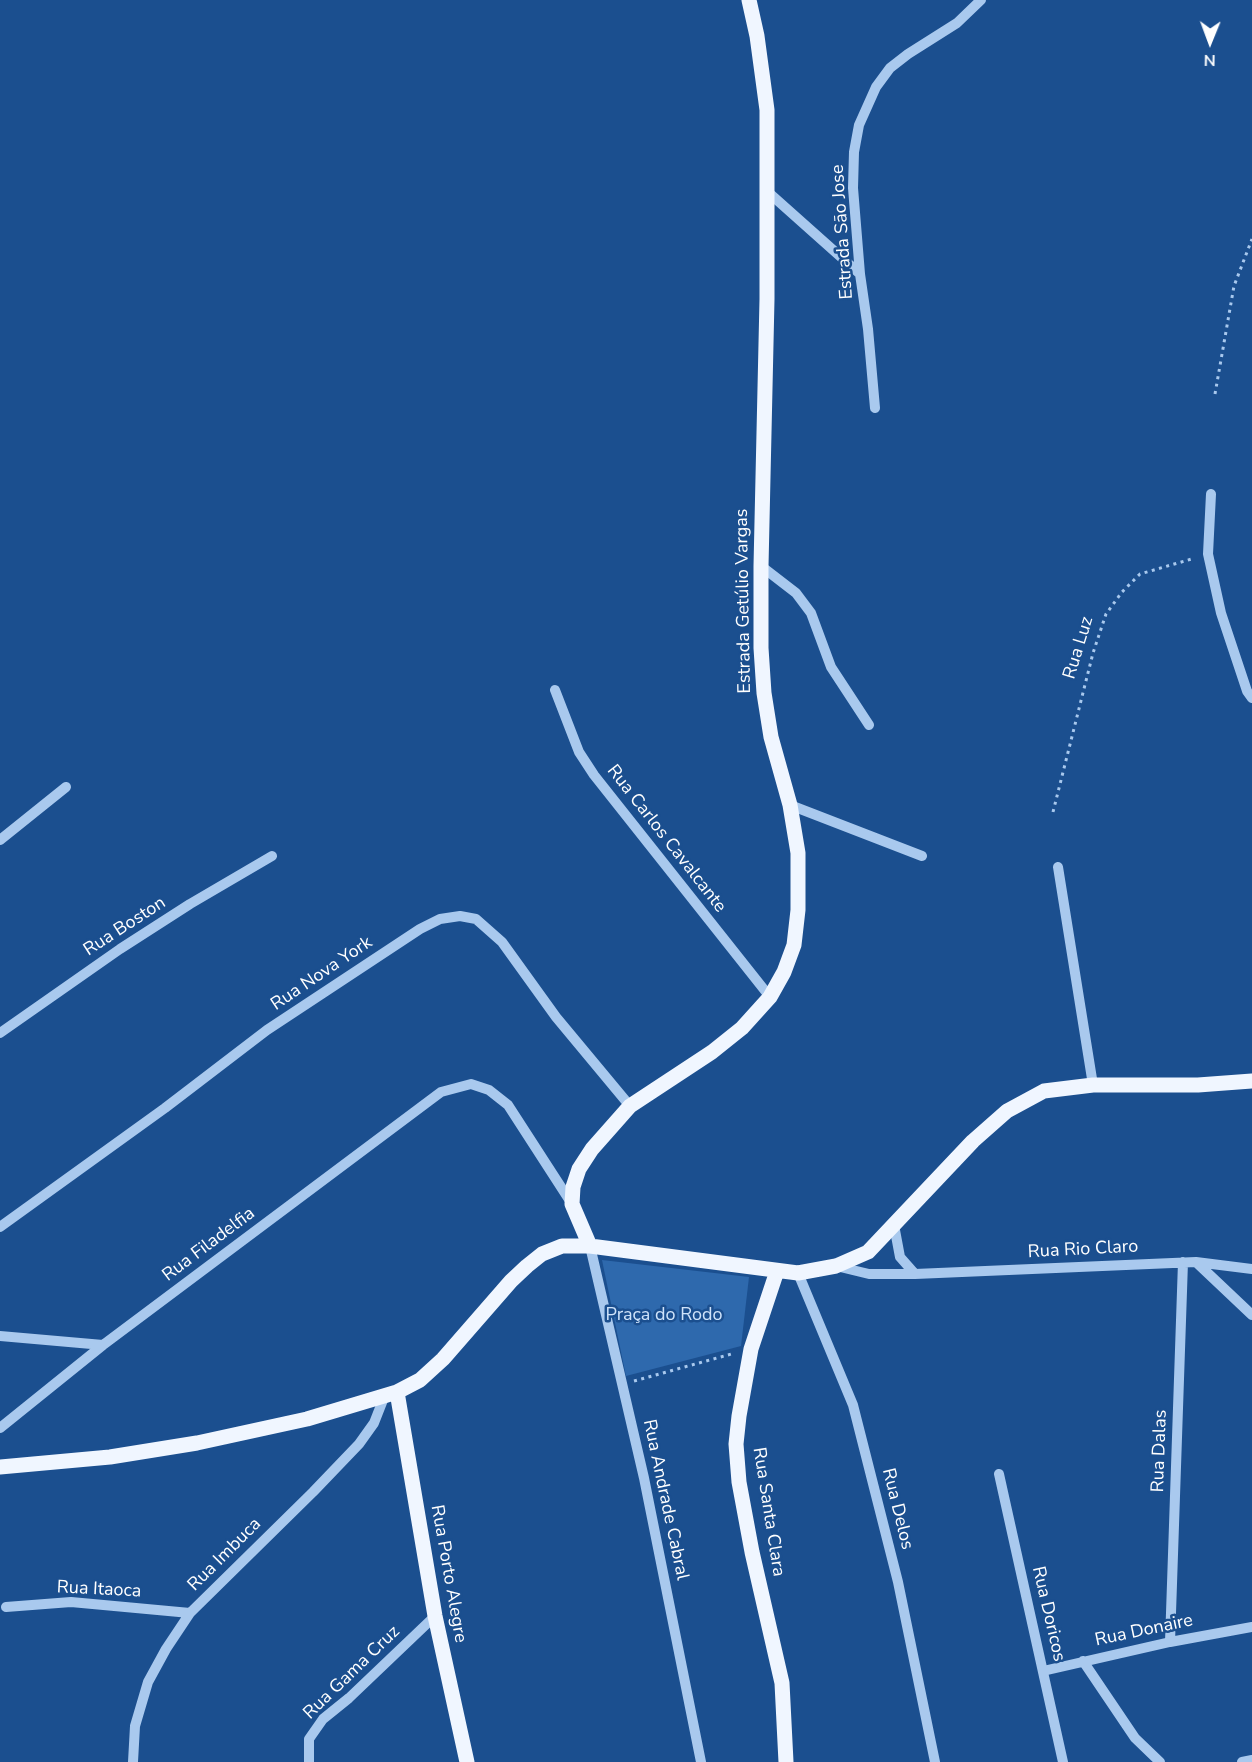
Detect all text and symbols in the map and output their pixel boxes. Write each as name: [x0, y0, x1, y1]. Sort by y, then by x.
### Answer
north arrow: [1180, 12, 1240, 72]
text: N: [1204, 49, 1216, 71]
street label: Estrada Sāo Jose: [828, 164, 858, 300]
street label: Estrada Getúlio Vargas: [732, 508, 756, 694]
street label: Rua Luz: [1059, 614, 1099, 682]
street label: Rua Carlos Cavalcante: [602, 761, 730, 917]
street label: Rua Boston: [80, 892, 170, 962]
street label: Rua Nova York: [267, 932, 377, 1016]
street label: Rua Filadelfia: [159, 1203, 259, 1287]
street label: Rua Rio Claro: [1027, 1236, 1139, 1264]
park label: Praça do Rodo: [605, 1305, 723, 1327]
street label: Rua Dalas: [1148, 1409, 1172, 1493]
street label: Rua Andrade Cabral: [637, 1418, 693, 1582]
street label: Rua Santa Clara: [747, 1446, 789, 1578]
street label: Rua Delos: [876, 1466, 918, 1552]
street label: Rua Porto Alegre: [425, 1503, 471, 1645]
street label: Rua Imbuca: [184, 1514, 266, 1596]
street label: Rua Doricos: [1027, 1564, 1069, 1664]
street label: Rua Itaoca: [56, 1577, 142, 1603]
street label: Rua Donaire: [1093, 1610, 1195, 1652]
street label: Rua Gama Cruz: [299, 1622, 405, 1724]

